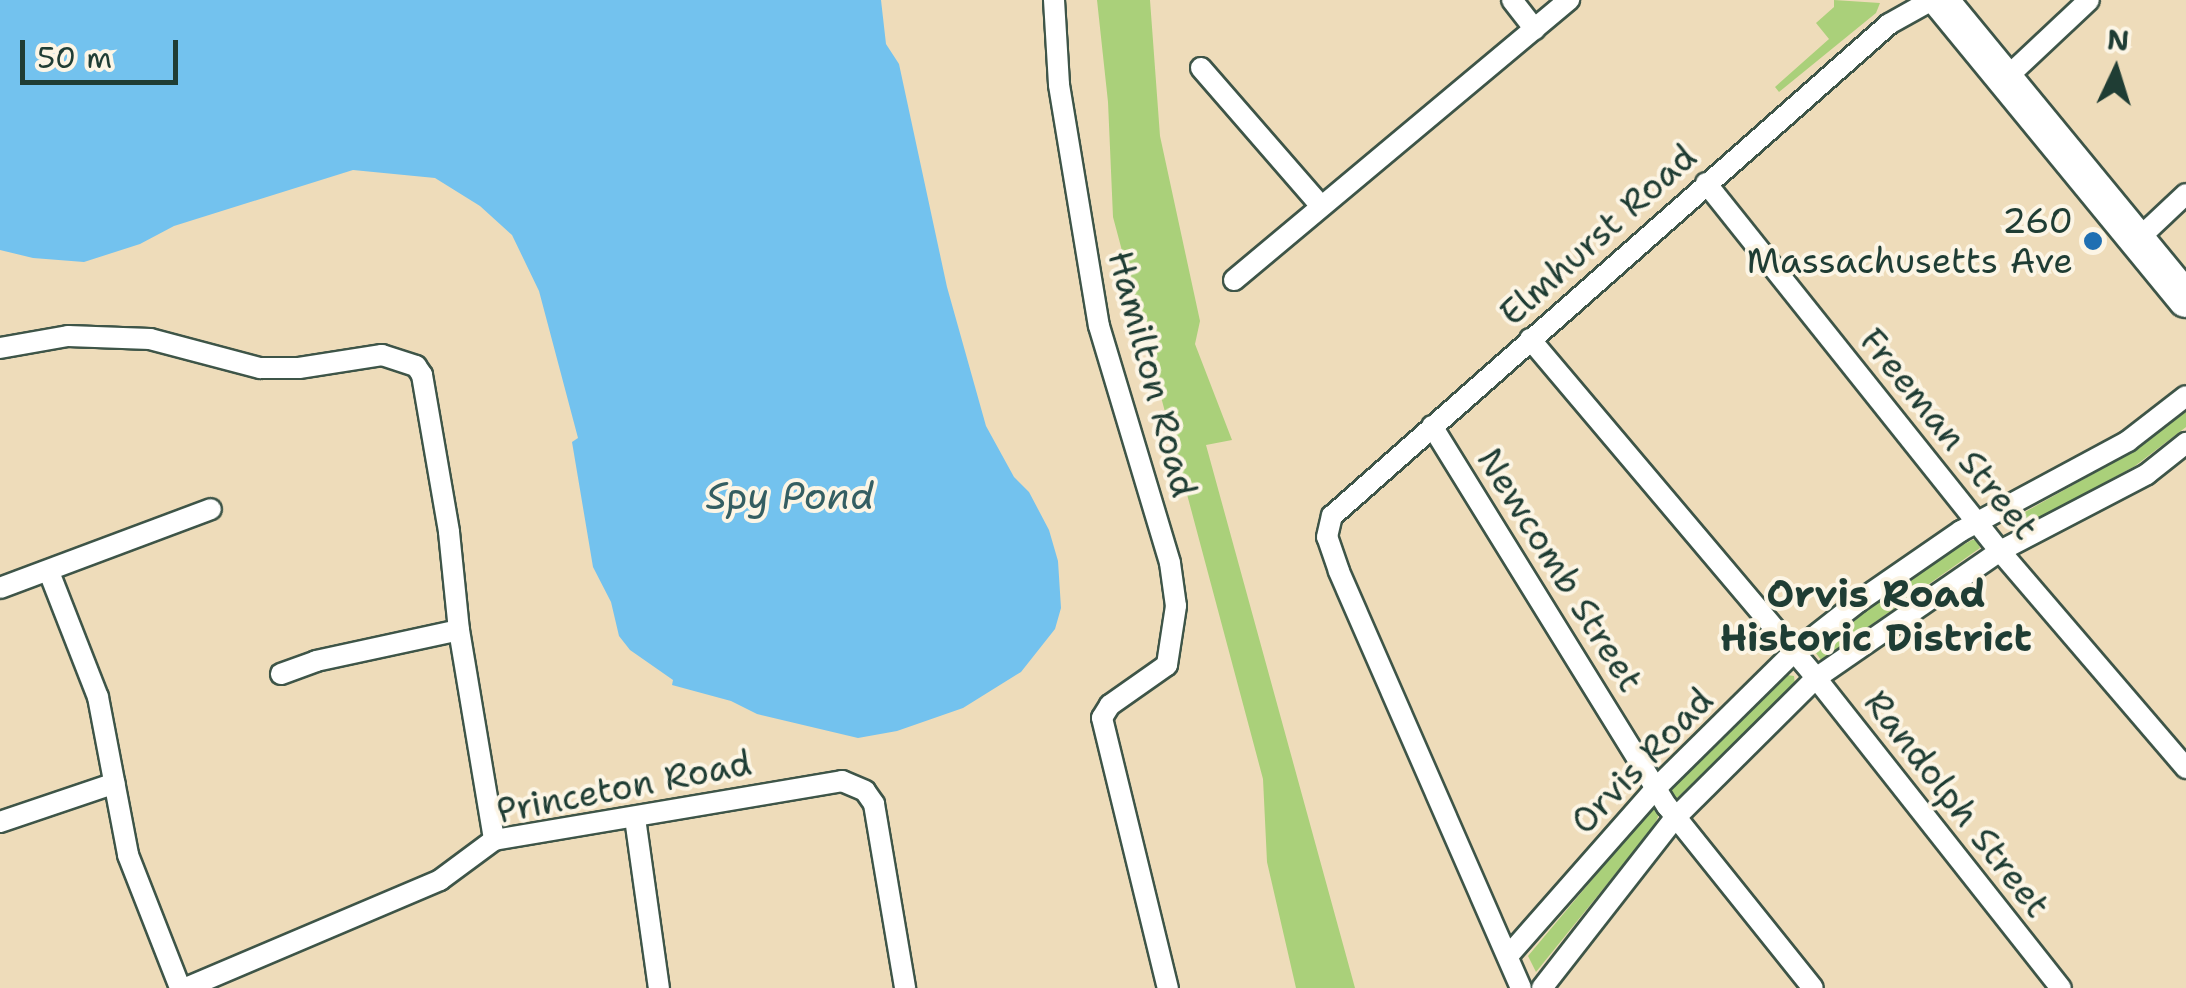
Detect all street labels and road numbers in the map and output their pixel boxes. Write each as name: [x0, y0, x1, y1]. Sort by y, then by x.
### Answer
street label: Elmhurst Road: [1491, 136, 1705, 334]
street label: Hamilton Road: [1099, 246, 1205, 502]
street label: Freeman Street: [1851, 320, 2047, 548]
street label: Newcomb Street: [1468, 440, 1652, 700]
street label: Orvis Road: [1562, 679, 1722, 843]
street label: Randolph Street: [1855, 682, 2059, 926]
street label: Princeton Road: [493, 742, 755, 832]

